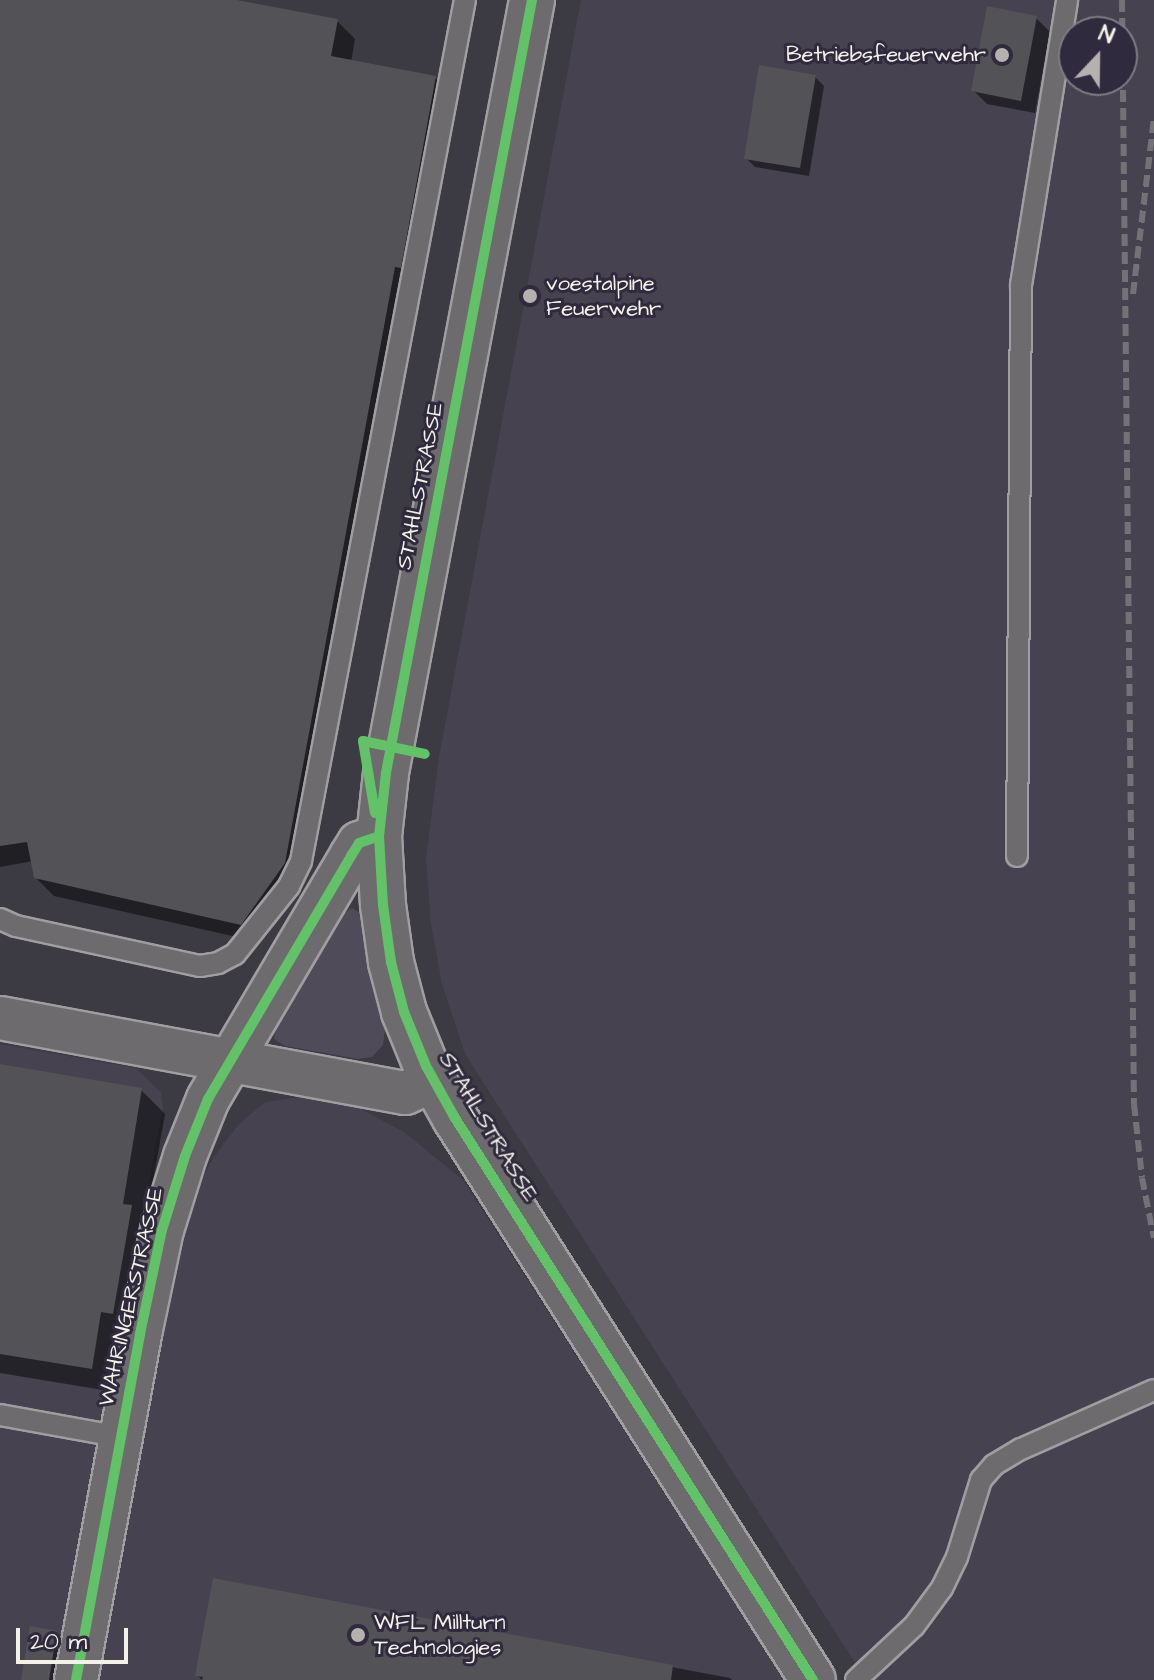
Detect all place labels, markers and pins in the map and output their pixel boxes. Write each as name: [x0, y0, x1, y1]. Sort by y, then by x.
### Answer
place label: Betriebsfeuerwehr: [786, 42, 986, 68]
marker: Betriebsfeuerwehr: [993, 46, 1011, 64]
place label: voestalpine Feuerwehr: [546, 270, 661, 322]
marker: voestalpine Feuerwehr: [521, 287, 539, 305]
place label: WFL Millturn Technologies: [374, 1609, 506, 1660]
marker: WFL Millturn Technologies: [349, 1626, 367, 1644]

